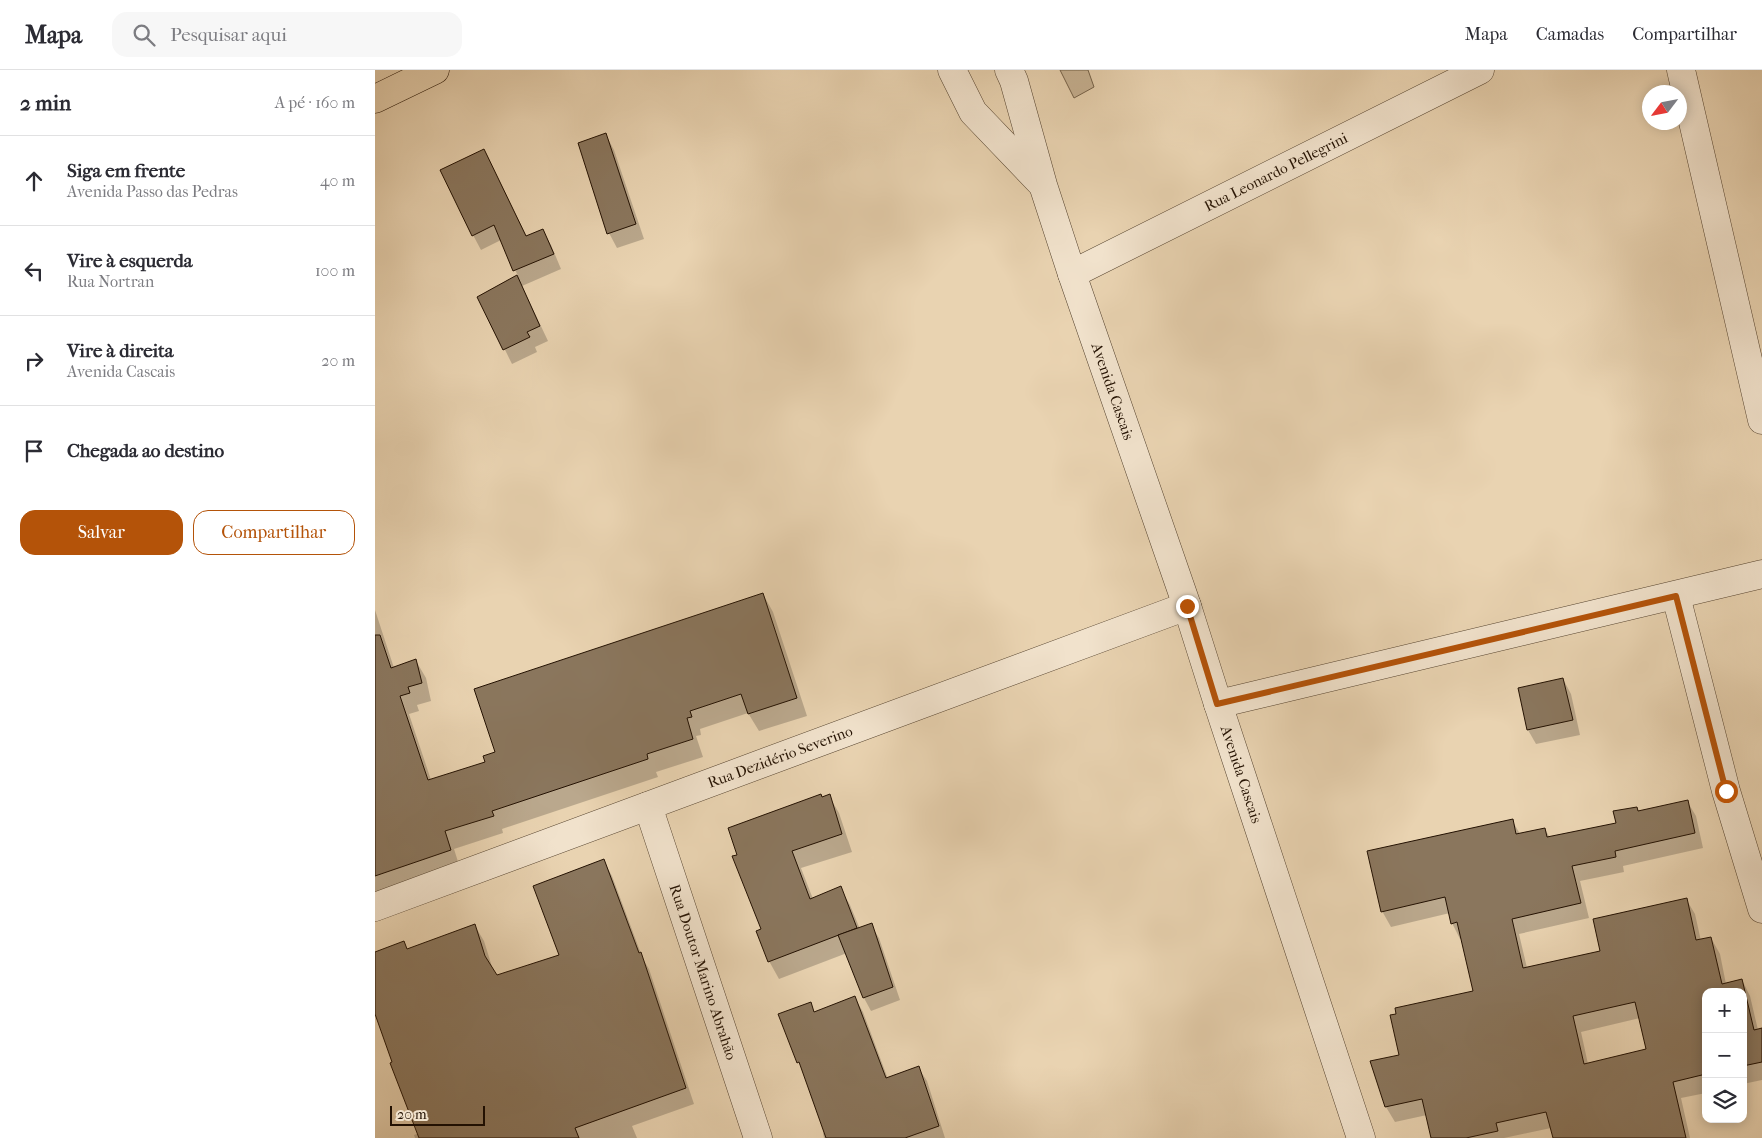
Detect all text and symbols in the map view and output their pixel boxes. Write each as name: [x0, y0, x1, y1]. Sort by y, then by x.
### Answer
search box: [112, 12, 462, 57]
text: Mapa: [25, 21, 82, 49]
icon: search: [130, 21, 158, 49]
text: Pesquisar aqui: [170, 24, 287, 46]
text: Mapa: [1465, 24, 1508, 45]
text: Camadas: [1536, 24, 1604, 45]
text: Compartilhar: [1632, 24, 1737, 45]
north arrow: [1642, 85, 1687, 130]
text: 2 min: [20, 91, 71, 115]
text: A pé · 160 m: [275, 93, 355, 112]
street label: Rua Leonardo Pellegrini: [1201, 128, 1351, 215]
text: Siga em frente: [67, 160, 185, 182]
icon: ahead: [20, 167, 48, 195]
text: 40 m: [320, 171, 355, 190]
text: Avenida Passo das Pedras: [67, 182, 238, 201]
text: Vire à esquerda: [67, 250, 193, 272]
icon: left: [20, 257, 48, 285]
text: 100 m: [315, 261, 355, 280]
text: Rua Nortran: [67, 272, 154, 291]
text: Vire à direita: [67, 340, 174, 362]
street label: Avenida Cascais: [1087, 340, 1138, 443]
icon: right: [20, 347, 48, 375]
text: 20 m: [321, 351, 355, 370]
text: Avenida Cascais: [67, 362, 175, 381]
icon: arrive: [20, 437, 48, 465]
text: Chegada ao destino: [67, 440, 224, 462]
button: Salvar: [20, 510, 183, 555]
button: Compartilhar: [193, 510, 355, 555]
route end: [1176, 595, 1199, 618]
street label: Rua Dezidério Severino: [705, 722, 855, 792]
street label: Avenida Cascais: [1216, 722, 1266, 826]
route start: [1715, 780, 1738, 803]
street label: Rua Doutor Marino Abrahão: [666, 882, 741, 1063]
map controls: [1702, 988, 1747, 1123]
button: +: [1702, 988, 1747, 1033]
button: −: [1702, 1033, 1747, 1078]
button: layers: [1702, 1078, 1747, 1123]
scale bar: [390, 1103, 485, 1126]
text: 20 m: [397, 1106, 427, 1123]

